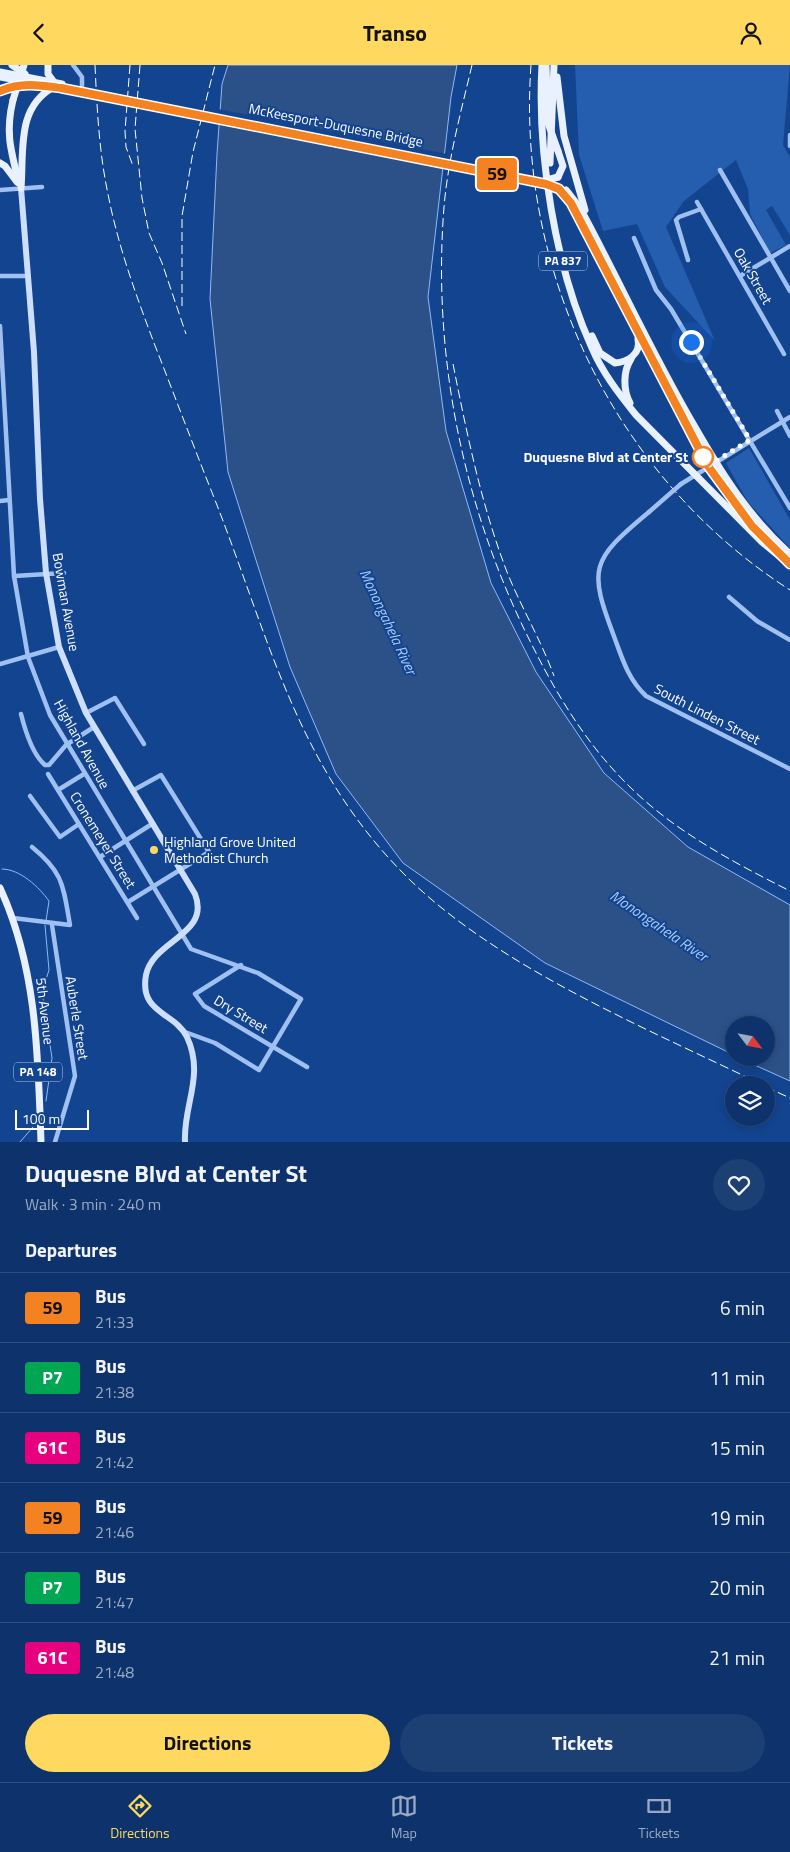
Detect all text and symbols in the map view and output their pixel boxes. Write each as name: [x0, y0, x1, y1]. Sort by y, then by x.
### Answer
text: Transo: [363, 16, 427, 50]
icon: back: [25, 19, 53, 47]
icon: person: [737, 19, 765, 47]
street label: McKeesport-Duquesne Bridge: [247, 97, 425, 152]
line badge: 59: [474, 158, 520, 190]
text: 59: [487, 160, 507, 187]
street label: Oak Street: [729, 244, 778, 308]
road number: PA 837: [539, 252, 587, 271]
your location: [679, 330, 704, 355]
place label: Duquesne Blvd at Center St: [523, 446, 688, 467]
marker: Duquesne Blvd at Center St: [692, 446, 714, 468]
street label: Bowman Avenue: [47, 551, 85, 653]
water label: Monongahela River: [354, 565, 424, 680]
street label: South Linden Street: [651, 678, 764, 749]
street label: Highland Avenue: [49, 695, 116, 792]
street label: Cronemeyer Street: [65, 787, 142, 892]
place label: Highland Grove United Methodist Church: [164, 831, 296, 868]
marker: Highland Grove United Methodist Church: [148, 844, 160, 856]
water label: Monongahela River: [606, 884, 715, 968]
street label: Auberle Street: [61, 975, 94, 1061]
street label: 5th Avenue: [31, 976, 60, 1046]
street label: Dry Street: [210, 989, 272, 1038]
north arrow: [725, 1016, 775, 1066]
map controls: [725, 1016, 775, 1126]
road number: PA 148: [14, 1063, 62, 1081]
button: layers: [725, 1076, 775, 1126]
scale bar: [15, 1107, 89, 1130]
text: 100 m: [22, 1108, 60, 1129]
text: Duquesne Blvd at Center St: [25, 1155, 307, 1191]
button: heart: [713, 1159, 765, 1211]
text: Walk · 3 min · 240 m: [25, 1192, 161, 1216]
text: Departures: [25, 1235, 117, 1264]
text: Bus: [95, 1281, 126, 1310]
text: 6 min: [720, 1293, 765, 1322]
text: 59: [42, 1294, 63, 1321]
text: 21:33: [95, 1310, 134, 1334]
text: Bus: [95, 1351, 126, 1380]
text: 11 min: [709, 1363, 765, 1392]
text: P7: [42, 1364, 63, 1391]
text: 21:38: [95, 1380, 134, 1404]
text: Bus: [95, 1421, 126, 1450]
text: 15 min: [709, 1433, 765, 1462]
text: 61C: [38, 1434, 67, 1461]
text: 21:42: [95, 1450, 134, 1474]
text: Bus: [95, 1491, 126, 1520]
text: 19 min: [709, 1503, 765, 1532]
text: 59: [42, 1504, 63, 1531]
text: 21:46: [95, 1520, 134, 1544]
text: Bus: [95, 1561, 126, 1590]
text: 20 min: [709, 1573, 765, 1602]
text: P7: [42, 1574, 63, 1601]
text: 21:47: [95, 1590, 134, 1614]
text: Bus: [95, 1631, 126, 1660]
text: 21 min: [709, 1643, 765, 1672]
text: 61C: [38, 1644, 67, 1671]
text: 21:48: [95, 1660, 134, 1684]
button: Directions: [25, 1714, 390, 1772]
button: Tickets: [400, 1714, 765, 1772]
tab: Directions: [110, 1792, 170, 1843]
tab: Map: [390, 1792, 418, 1843]
tab: Tickets: [638, 1792, 680, 1843]

